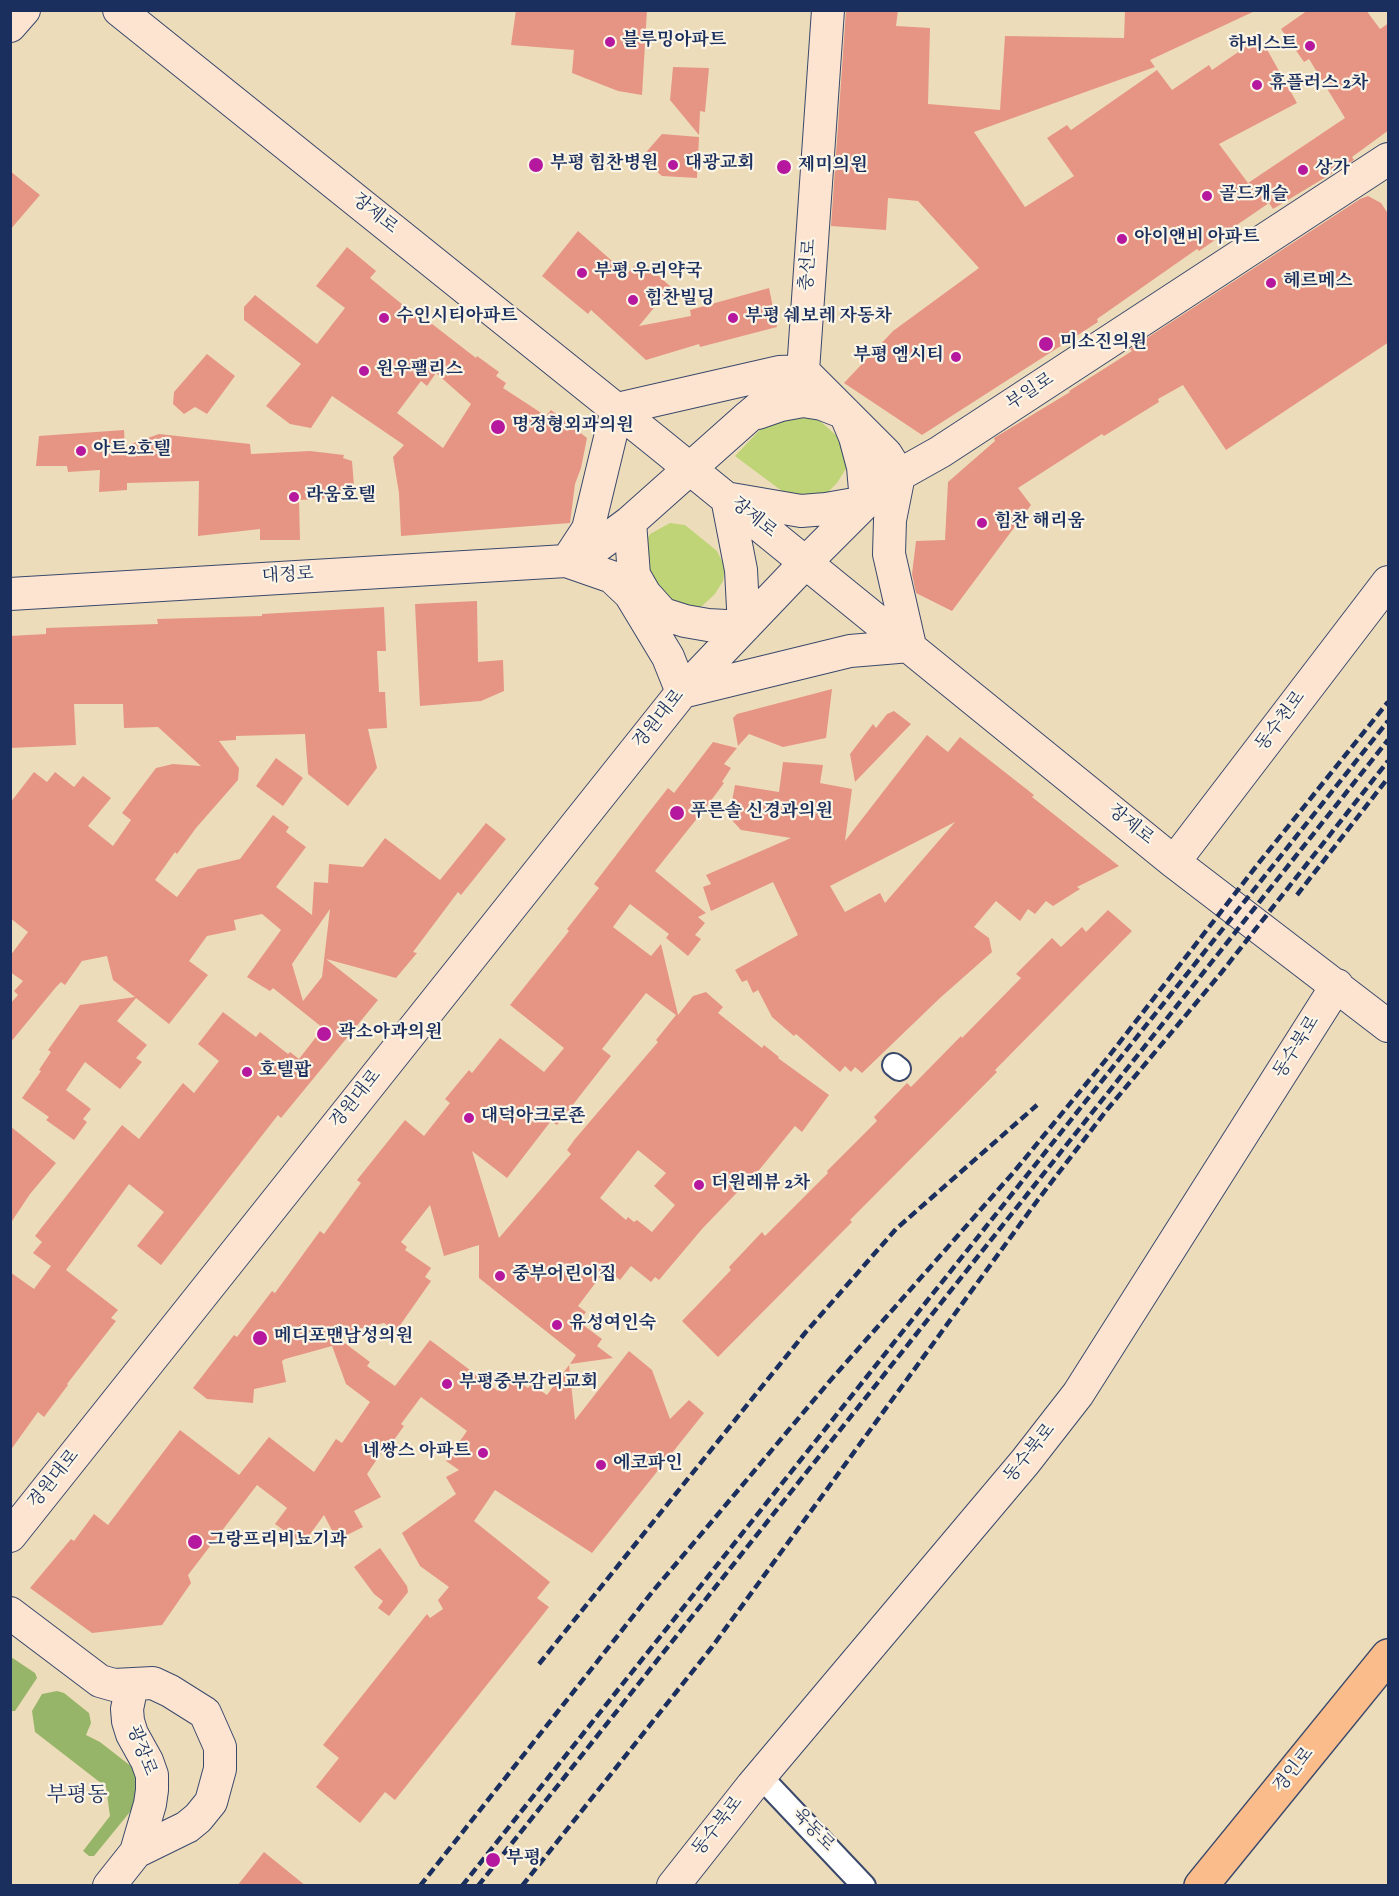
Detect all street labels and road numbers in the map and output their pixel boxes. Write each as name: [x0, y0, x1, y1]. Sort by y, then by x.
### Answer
street label: 장제로: [347, 190, 401, 240]
street label: 충선로: [797, 238, 823, 292]
street label: 부일로: [1003, 370, 1059, 416]
street label: 장제로: [726, 494, 780, 544]
street label: 대정로: [261, 565, 315, 589]
street label: 경원대로: [630, 686, 690, 754]
street label: 동수천로: [1252, 688, 1312, 756]
street label: 장제로: [1103, 801, 1157, 851]
street label: 동수북로: [1270, 1013, 1326, 1083]
street label: 경원대로: [327, 1066, 387, 1134]
street label: 동수북로: [1001, 1420, 1061, 1488]
street label: 경원대로: [25, 1446, 85, 1514]
street label: 광장로: [121, 1723, 159, 1779]
street label: 경인로: [1270, 1744, 1320, 1798]
street label: 동수북로: [689, 1793, 749, 1861]
street label: 육동로: [786, 1805, 838, 1857]

